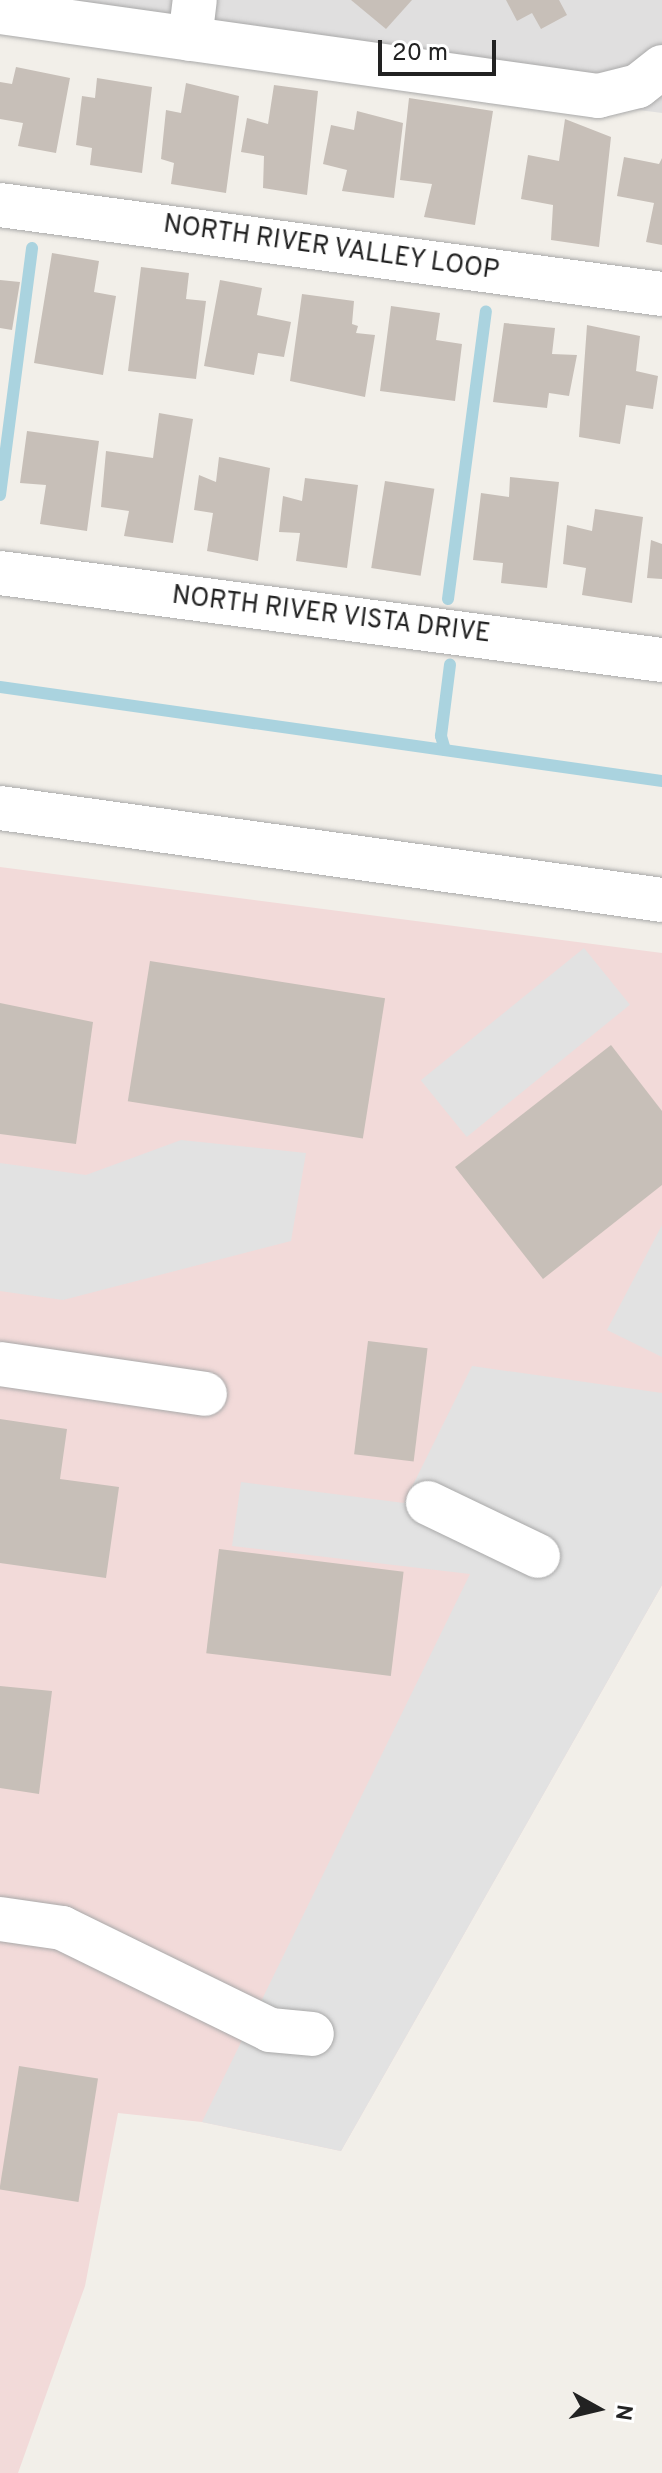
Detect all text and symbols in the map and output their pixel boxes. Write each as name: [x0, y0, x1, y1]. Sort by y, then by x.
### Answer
scale bar: [382, 24, 500, 74]
text: 20 m: [392, 39, 448, 69]
street label: NORTH RIVER VALLEY LOOP: [160, 210, 502, 288]
street label: NORTH RIVER VISTA DRIVE: [169, 581, 493, 651]
north arrow: [558, 2369, 638, 2449]
text: N: [608, 2403, 637, 2422]

